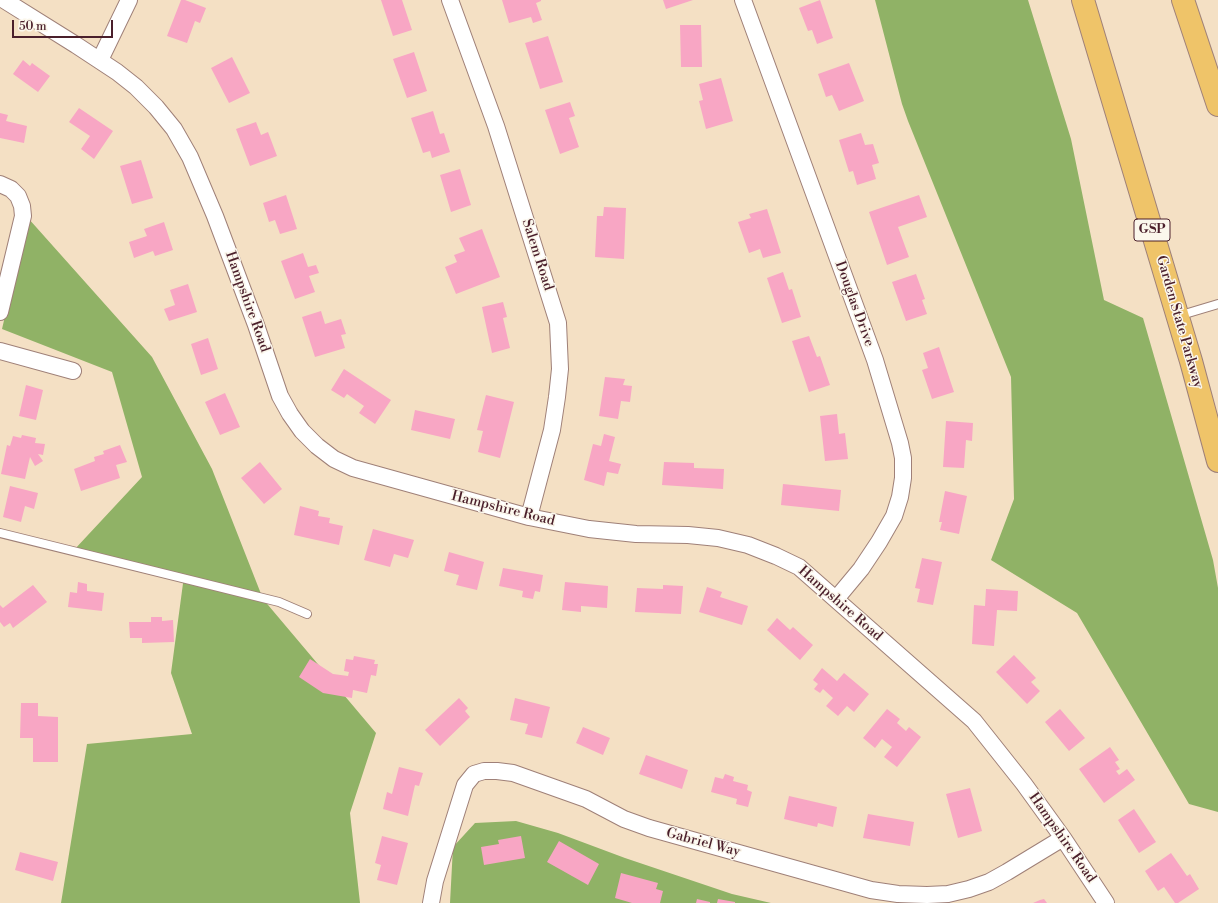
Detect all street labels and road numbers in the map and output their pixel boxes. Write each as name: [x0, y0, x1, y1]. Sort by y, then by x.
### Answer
street label: Salem Road: [518, 217, 556, 293]
road number: GSP: [1134, 219, 1170, 241]
street label: Hampshire Road: [221, 249, 273, 355]
street label: Garden State Parkway: [1152, 254, 1206, 390]
street label: Douglas Drive: [831, 259, 877, 349]
street label: Hampshire Road: [450, 488, 556, 530]
street label: Hampshire Road: [794, 563, 886, 645]
street label: Hampshire Road: [1025, 790, 1099, 886]
street label: Gabriel Way: [664, 825, 742, 861]

